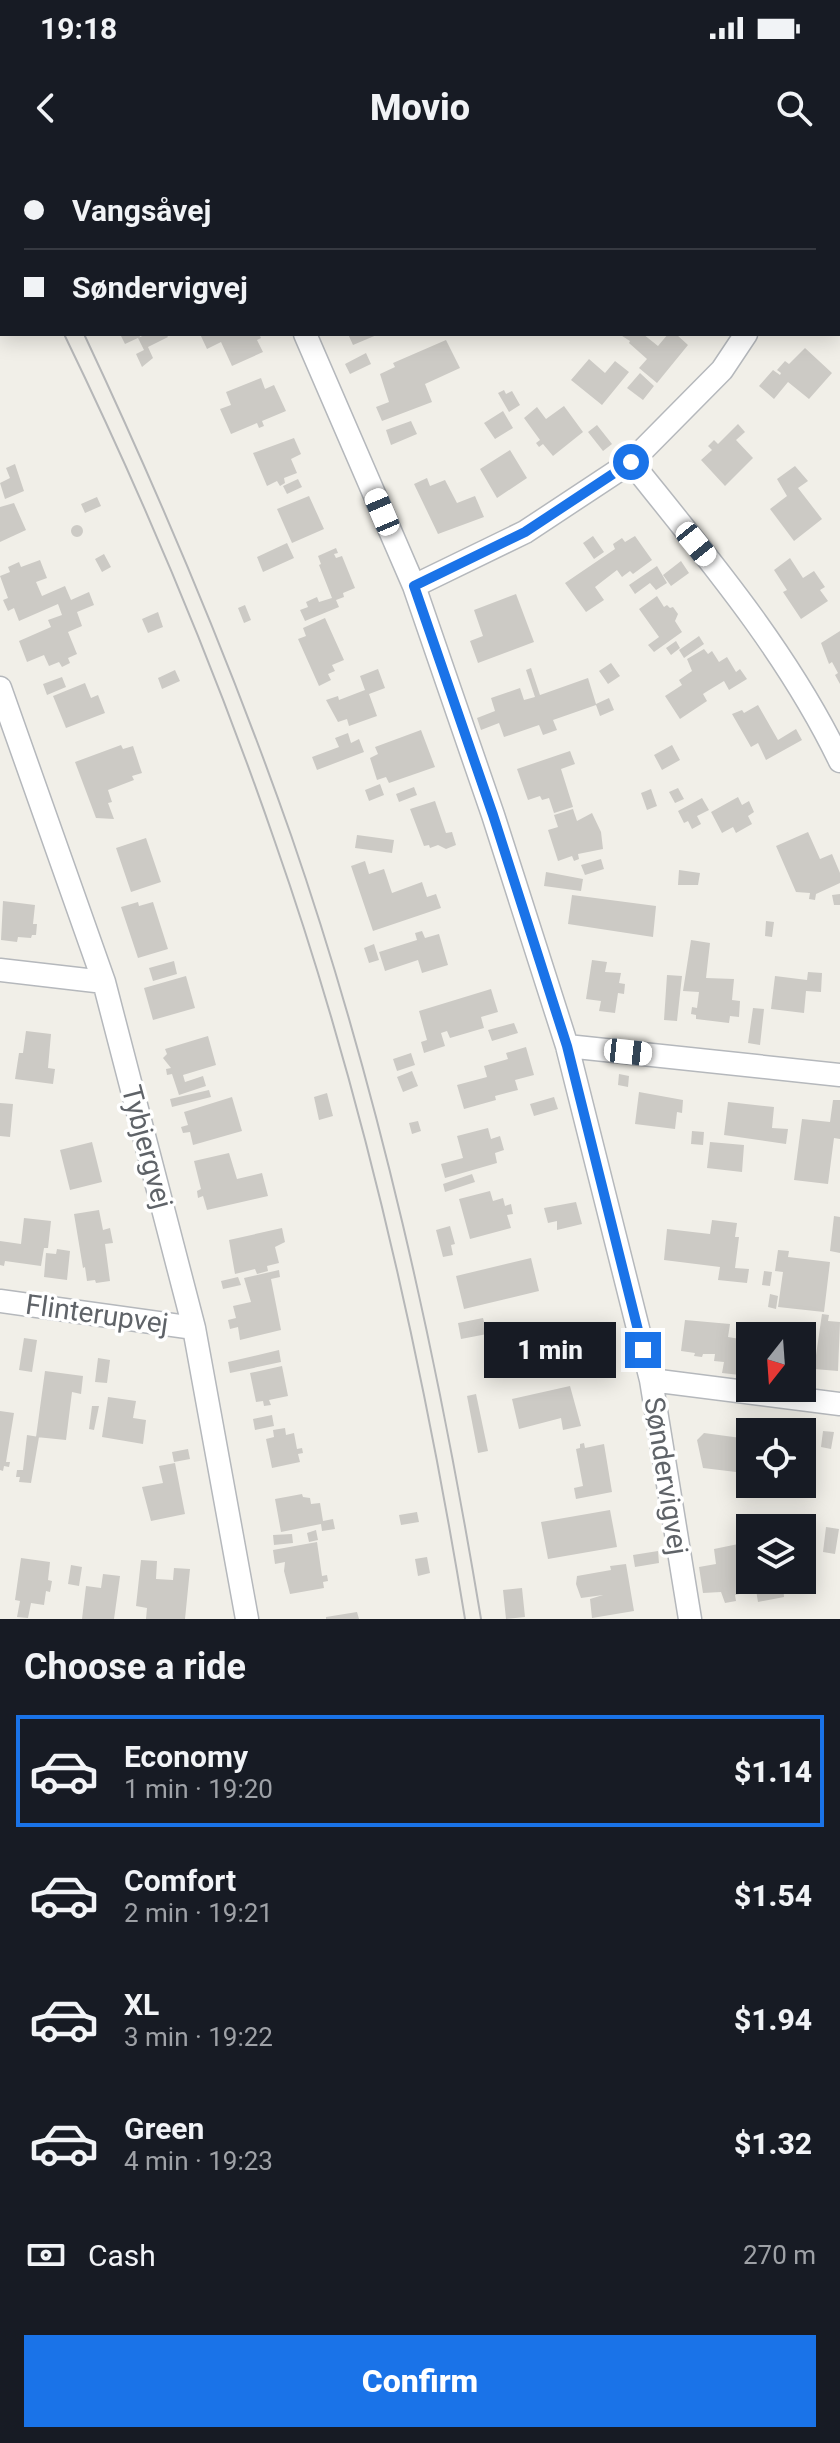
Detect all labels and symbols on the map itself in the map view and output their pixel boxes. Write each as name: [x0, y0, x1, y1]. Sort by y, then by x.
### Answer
route start: [613, 444, 649, 480]
car: [362, 485, 402, 539]
car: [672, 518, 720, 570]
car: [603, 1038, 653, 1066]
street label: Tybjergvej: [115, 1082, 179, 1212]
street label: Flinterupvej: [23, 1288, 171, 1340]
callout: 1 min: [483, 1322, 615, 1378]
north arrow: [736, 1322, 816, 1402]
route end: [625, 1332, 661, 1368]
street label: Søndervigvej: [637, 1395, 695, 1557]

